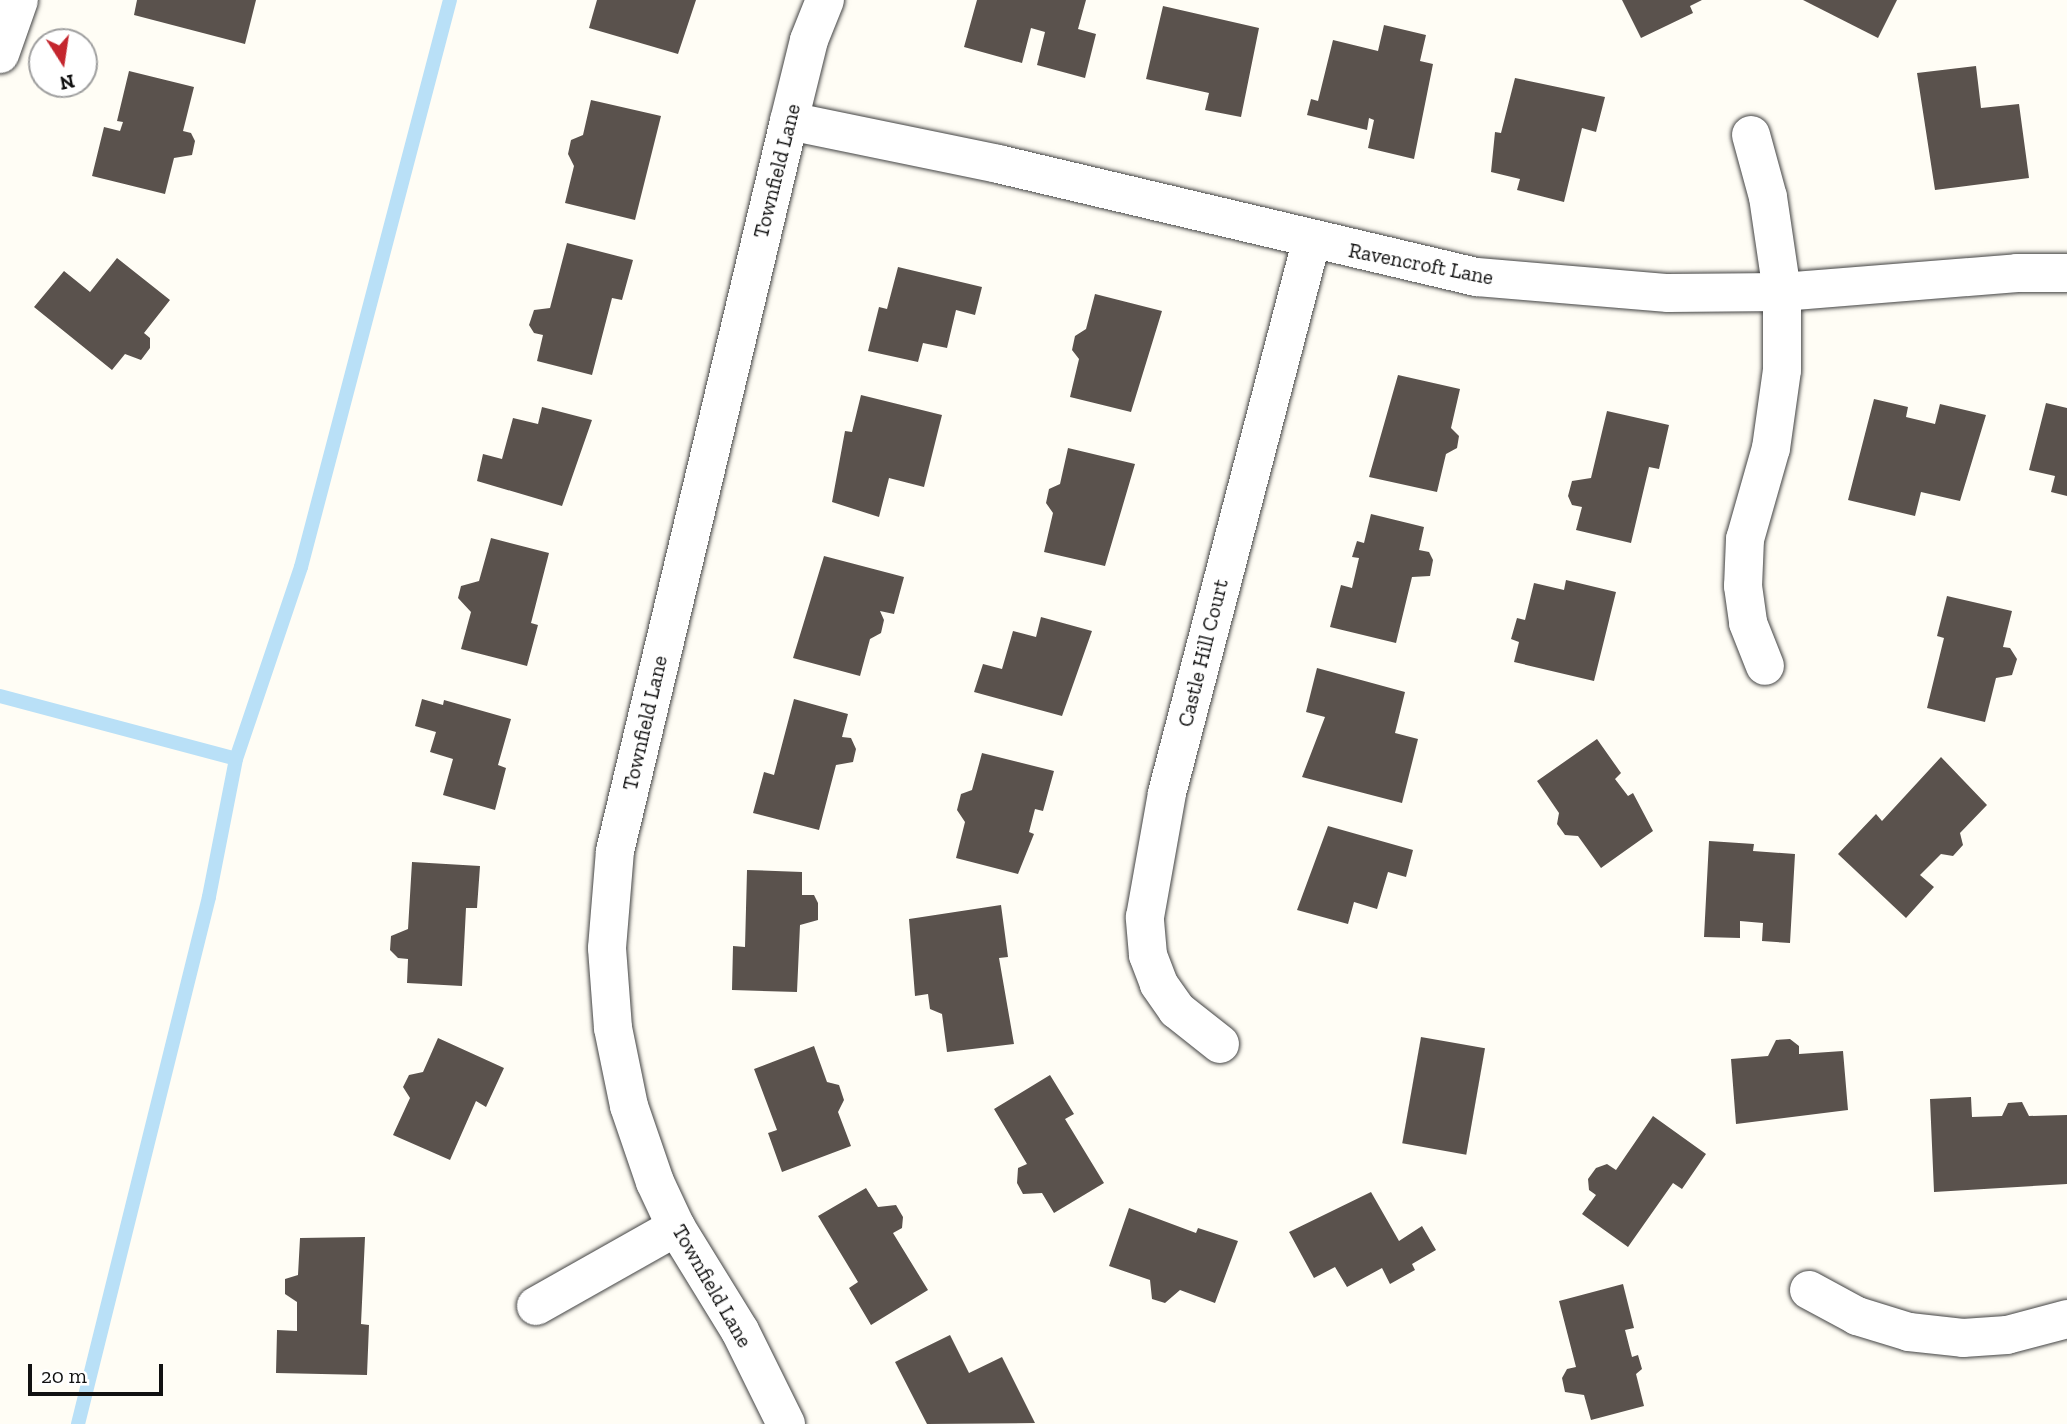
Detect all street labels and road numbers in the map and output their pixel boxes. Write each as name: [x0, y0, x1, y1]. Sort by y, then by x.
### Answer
street label: Townfield Lane: [748, 101, 806, 241]
street label: Ravencroft Lane: [1346, 238, 1496, 290]
street label: Castle Hill Court: [1172, 577, 1234, 729]
street label: Townfield Lane: [617, 653, 673, 793]
street label: Townfield Lane: [667, 1220, 757, 1352]

